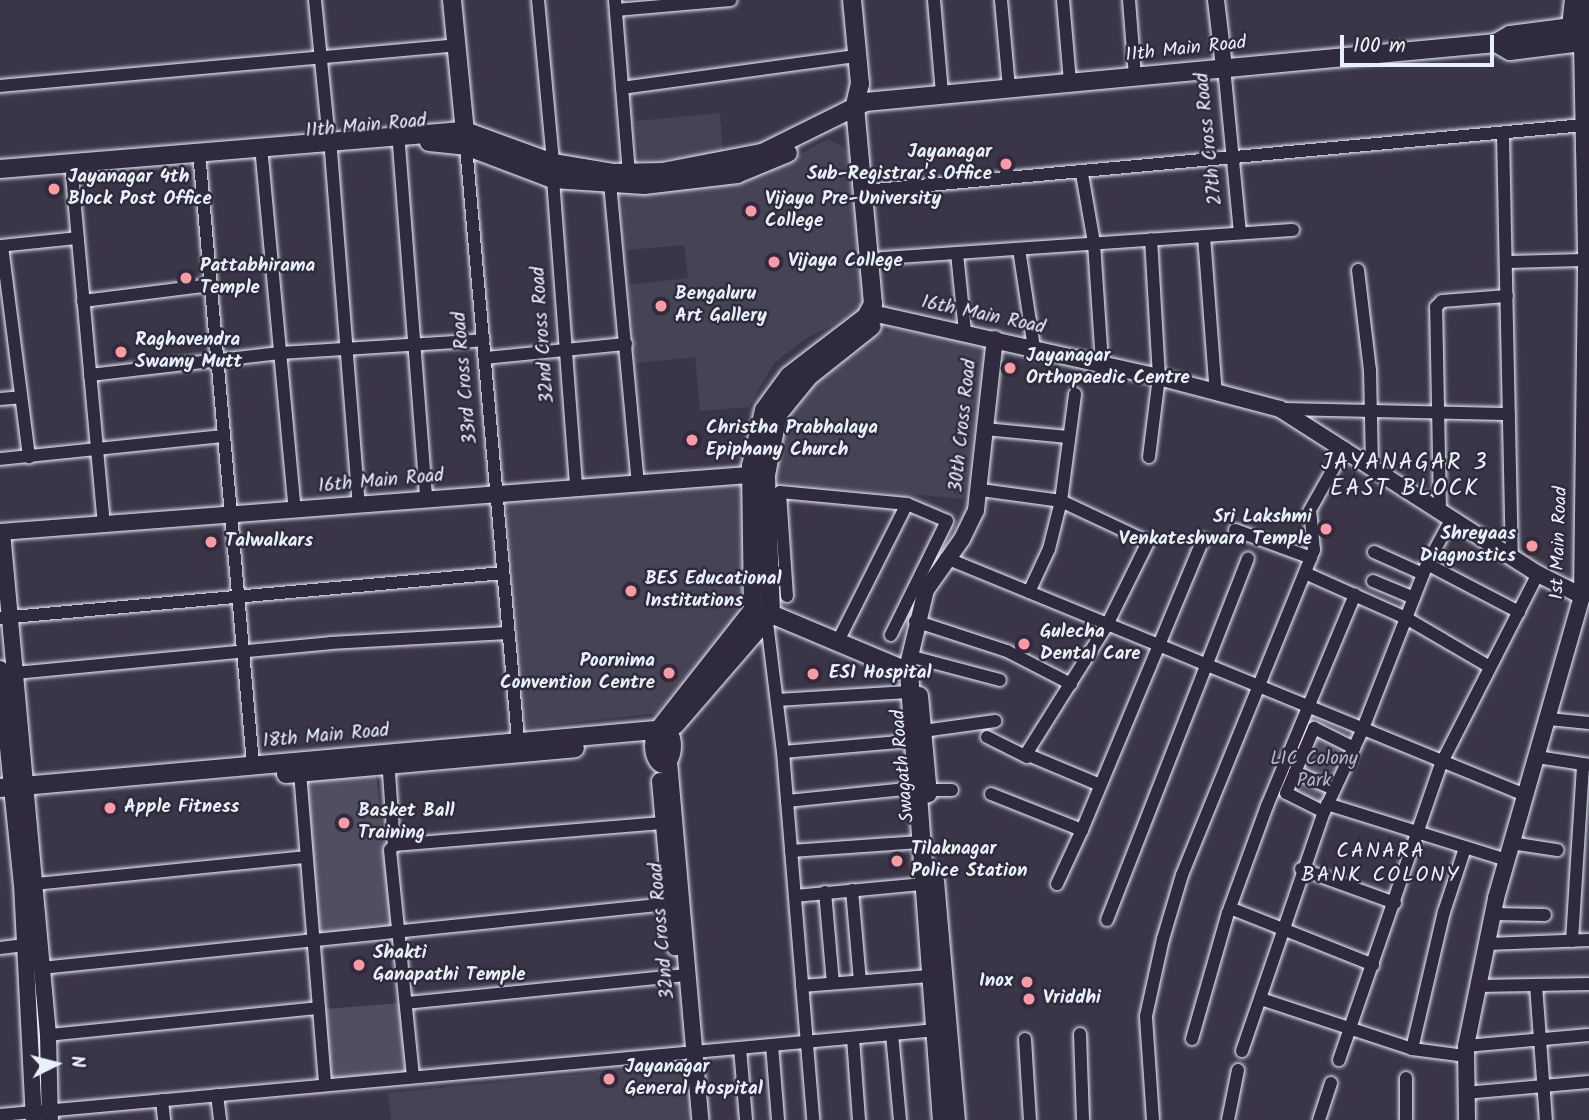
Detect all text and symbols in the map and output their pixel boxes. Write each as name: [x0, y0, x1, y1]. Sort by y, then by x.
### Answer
scale bar: [1344, 21, 1498, 65]
text: 100 m: [1353, 30, 1406, 63]
street label: 11th Main Road: [1124, 32, 1248, 68]
street label: 27th Cross Road: [1192, 72, 1228, 206]
street label: 11th Main Road: [305, 110, 427, 144]
place label: Jayanagar Sub-Registrar's Office: [807, 142, 992, 186]
marker: Jayanagar Sub-Registrar's Office: [998, 156, 1014, 172]
place label: Jayanagar 4th Block Post Office: [68, 167, 212, 211]
marker: Jayanagar 4th Block Post Office: [46, 181, 62, 197]
place label: Vijaya Pre-University College: [765, 189, 941, 233]
marker: Vijaya Pre-University College: [743, 203, 759, 219]
place label: Vijaya College: [788, 251, 903, 273]
marker: Vijaya College: [766, 254, 782, 270]
place label: Pattabhirama Temple: [200, 256, 315, 300]
street label: 32nd Cross Road: [528, 266, 560, 404]
marker: Pattabhirama Temple: [178, 270, 194, 286]
place label: Bengaluru Art Gallery: [675, 284, 767, 328]
street label: 16th Main Road: [919, 292, 1047, 340]
marker: Bengaluru Art Gallery: [653, 298, 669, 314]
street label: 33rd Cross Road: [449, 311, 483, 445]
place label: Raghavendra Swamy Mutt: [135, 330, 242, 374]
marker: Raghavendra Swamy Mutt: [113, 344, 129, 360]
place label: Jayanagar Orthopaedic Centre: [1026, 346, 1190, 390]
street label: 30th Cross Road: [946, 358, 982, 494]
marker: Jayanagar Orthopaedic Centre: [1000, 358, 1020, 378]
place label: Christha Prabhalaya Epiphany Church: [706, 418, 878, 462]
marker: Christha Prabhalaya Epiphany Church: [684, 432, 700, 448]
district label: JAYANAGAR 3 EAST BLOCK: [1323, 449, 1487, 503]
street label: 16th Main Road: [317, 465, 445, 499]
street label: 1st Main Road: [1547, 486, 1573, 600]
place label: Sri Lakshmi Venkateshwara Temple: [1119, 507, 1312, 551]
marker: Sri Lakshmi Venkateshwara Temple: [1318, 521, 1334, 537]
place label: Shreyaas Diagnostics: [1420, 524, 1516, 568]
place label: Talwalkars: [225, 531, 313, 553]
marker: Talwalkars: [203, 534, 219, 550]
marker: Shreyaas Diagnostics: [1522, 536, 1542, 556]
place label: BES Educational Institutions: [645, 569, 781, 613]
marker: BES Educational Institutions: [623, 583, 639, 599]
place label: Gulecha Dental Care: [1040, 622, 1141, 666]
marker: Gulecha Dental Care: [1014, 634, 1034, 654]
place label: Poornima Convention Centre: [500, 651, 655, 695]
place label: ESI Hospital: [829, 663, 932, 685]
marker: ESI Hospital: [803, 664, 823, 684]
marker: Poornima Convention Centre: [661, 665, 677, 681]
street label: Swagath Road: [888, 709, 920, 823]
street label: 18th Main Road: [262, 720, 390, 754]
park label: LIC Colony Park: [1270, 749, 1358, 793]
place label: Apple Fitness: [124, 797, 239, 819]
marker: Apple Fitness: [102, 800, 118, 816]
place label: Basket Ball Training: [358, 801, 455, 845]
marker: Basket Ball Training: [336, 815, 352, 831]
place label: Tilaknagar Police Station: [911, 839, 1027, 883]
district label: CANARA BANK COLONY: [1303, 839, 1459, 889]
marker: Tilaknagar Police Station: [889, 853, 905, 869]
street label: 32nd Cross Road: [646, 862, 680, 1000]
place label: Shakti Ganapathi Temple: [373, 943, 525, 987]
marker: Shakti Ganapathi Temple: [351, 957, 367, 973]
place label: Inox: [979, 971, 1013, 993]
marker: Inox: [1019, 974, 1035, 990]
place label: Vriddhi: [1043, 988, 1101, 1010]
marker: Vriddhi: [1021, 991, 1037, 1007]
north arrow: [21, 1029, 91, 1099]
text: N: [61, 1054, 92, 1069]
place label: Jayanagar General Hospital: [625, 1057, 763, 1101]
marker: Jayanagar General Hospital: [599, 1069, 619, 1089]

